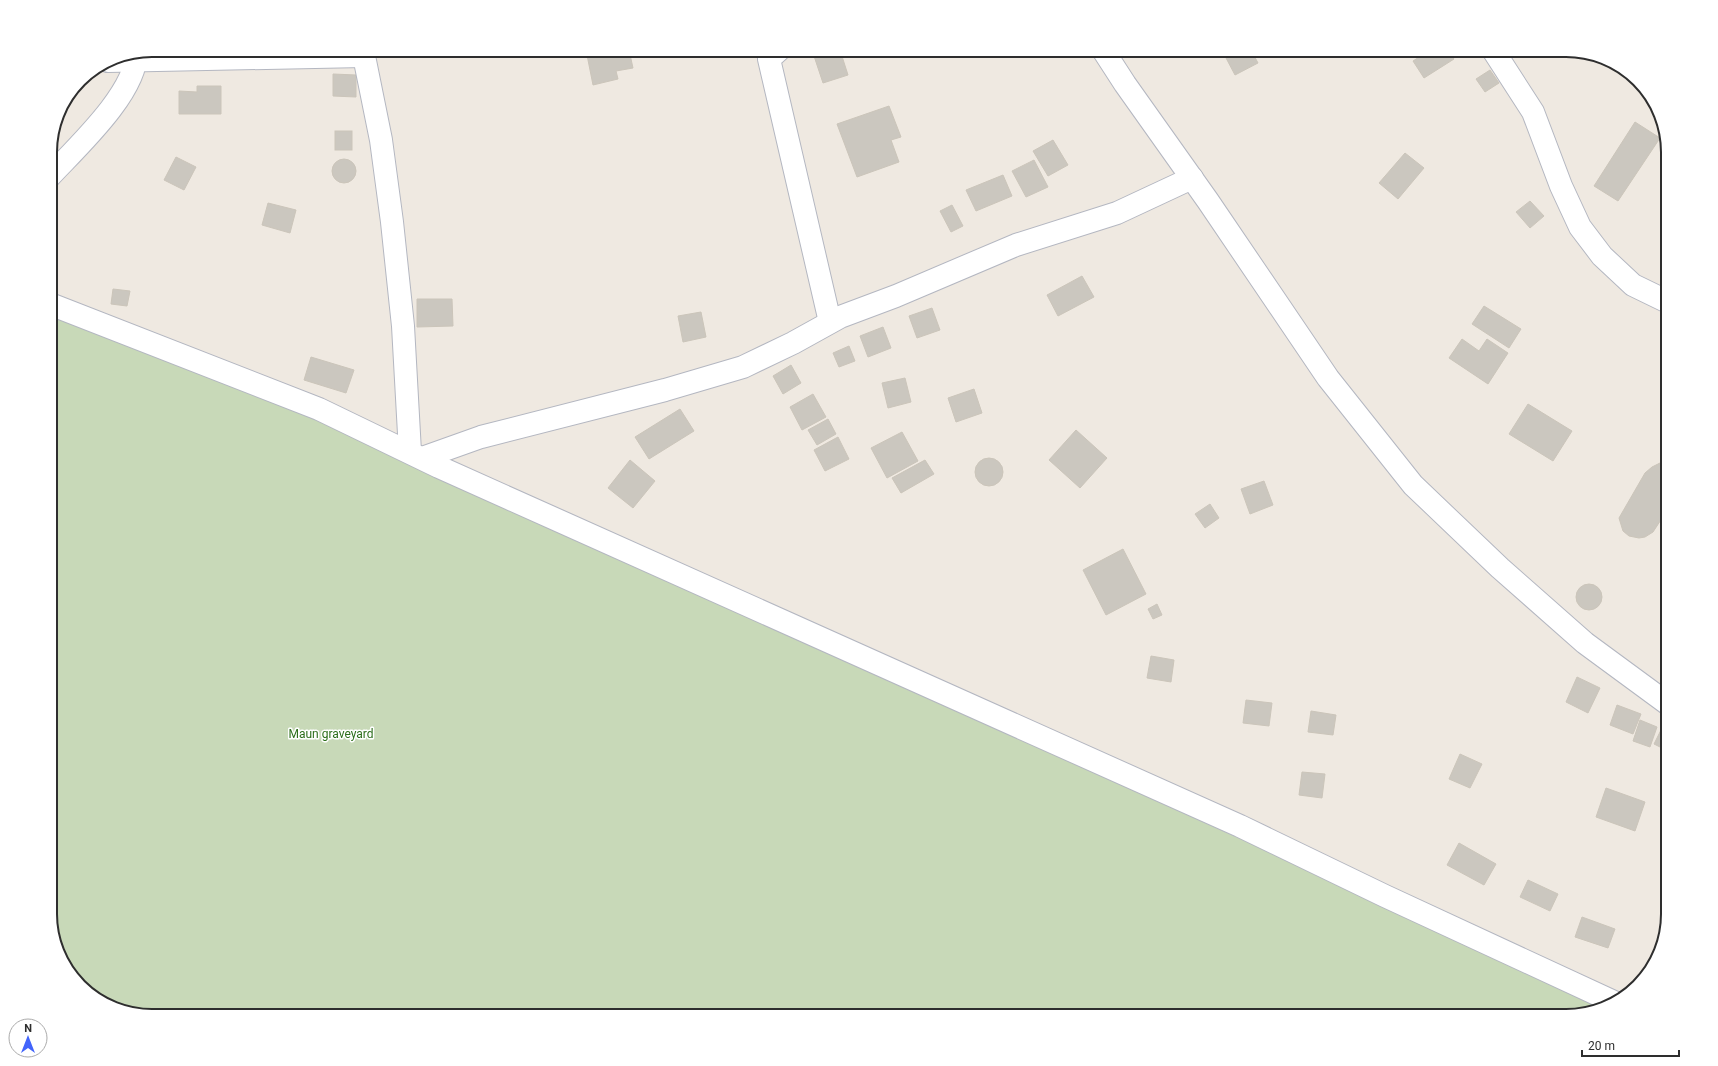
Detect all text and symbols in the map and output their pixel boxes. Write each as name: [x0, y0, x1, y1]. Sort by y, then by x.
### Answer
park label: Maun graveyard: [288, 727, 374, 741]
north arrow: [8, 1018, 48, 1058]
text: N: [24, 1022, 32, 1035]
scale bar: [1582, 1032, 1679, 1058]
text: 20 m: [1588, 1039, 1615, 1053]

